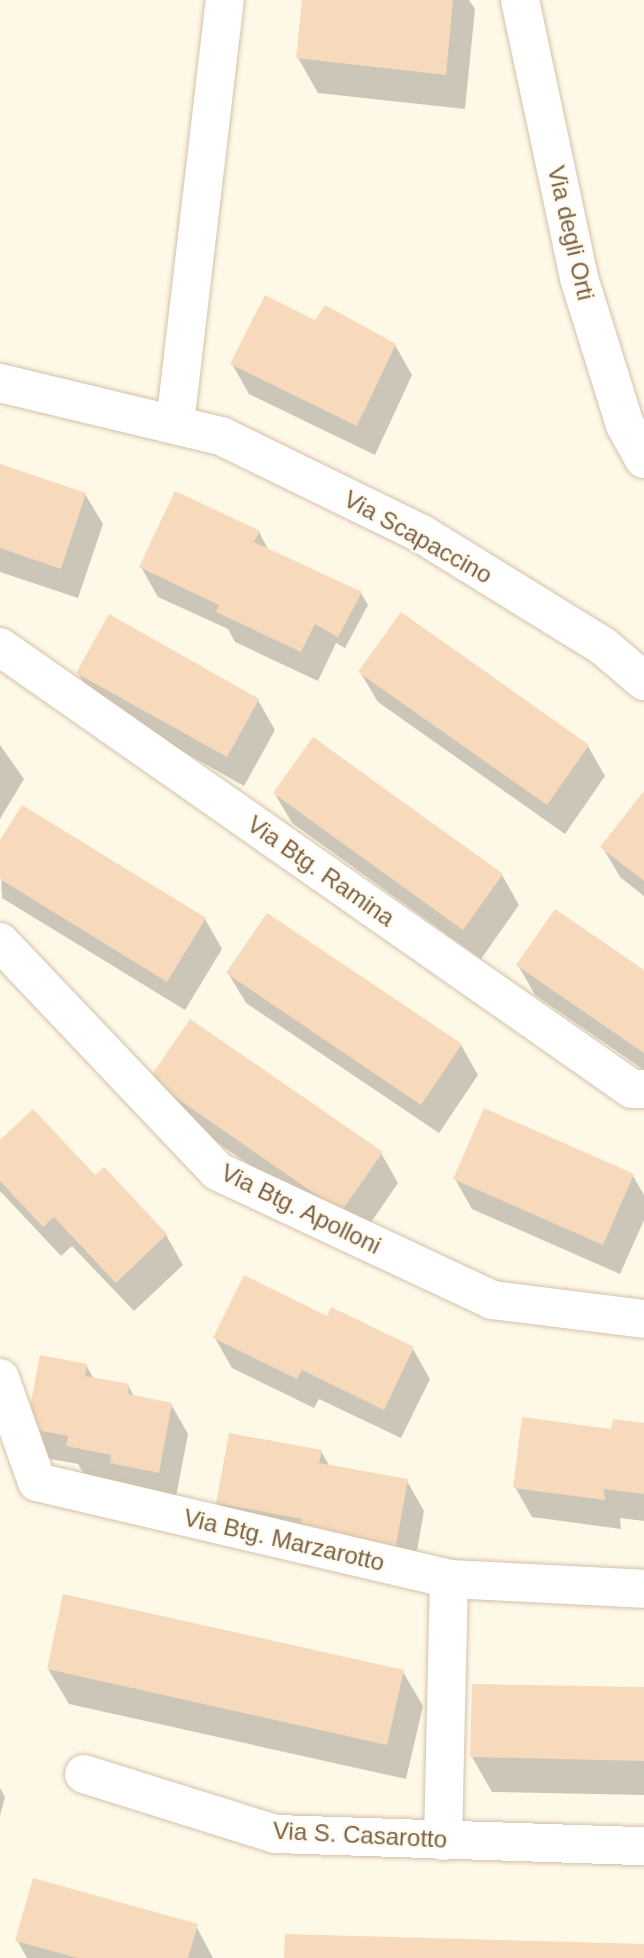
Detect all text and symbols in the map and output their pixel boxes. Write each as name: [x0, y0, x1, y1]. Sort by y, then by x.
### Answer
street label: Via degli Orti: [542, 163, 600, 303]
street label: Via Scapaccino: [339, 484, 497, 590]
street label: Via Btg. Ramina: [242, 810, 400, 932]
street label: Via Btg. Apolloni: [216, 1158, 386, 1260]
street label: Via Btg. Marzarotto: [181, 1503, 387, 1577]
street label: Via S. Casarotto: [272, 1816, 448, 1854]

